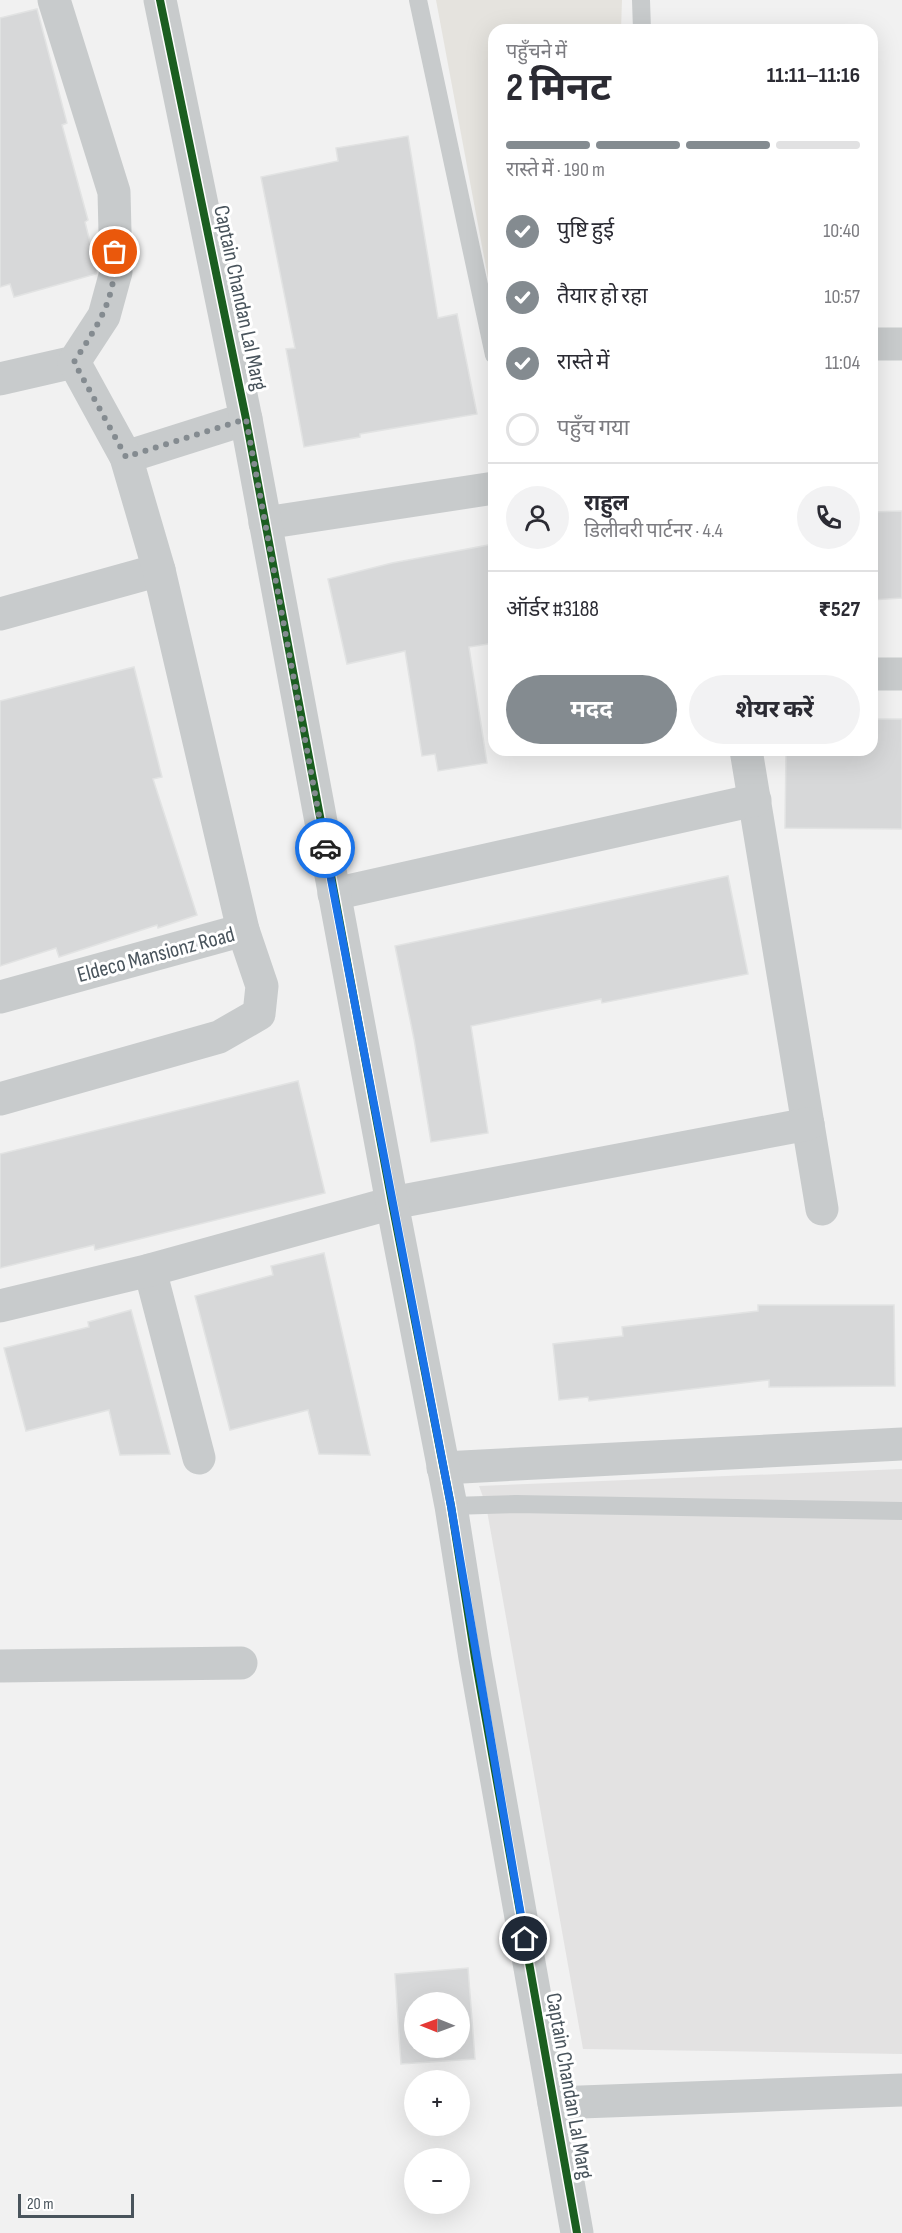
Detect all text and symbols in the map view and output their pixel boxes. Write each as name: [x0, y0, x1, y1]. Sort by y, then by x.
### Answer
text: पहुँचने में: [506, 40, 567, 64]
text: 11:11–11:16: [767, 62, 860, 89]
text: 2 मिनट: [506, 65, 611, 112]
text: रास्ते में · 190 m: [506, 158, 605, 182]
street label: Captain Chandan Lal Marg: [207, 203, 273, 393]
icon: check: [506, 215, 539, 248]
text: पुष्टि हुई: [557, 217, 614, 244]
text: 10:40: [823, 219, 860, 243]
pin: [89, 226, 140, 277]
icon: bag: [98, 235, 131, 268]
icon: check: [506, 281, 539, 314]
text: तैयार हो रहा: [557, 283, 648, 310]
text: 10:57: [825, 285, 860, 309]
icon: check: [506, 347, 539, 380]
text: रास्ते में: [557, 349, 609, 376]
text: 11:04: [825, 351, 860, 375]
text: पहुँच गया: [557, 415, 630, 442]
button: person: [506, 486, 569, 549]
button: phone: [797, 486, 860, 549]
text: राहुल: [584, 490, 629, 517]
text: डिलीवरी पार्टनर · 4.4: [584, 519, 723, 543]
text: ऑर्डर #3188: [506, 596, 599, 623]
text: ₹527: [819, 596, 860, 623]
button: मदद: [506, 675, 677, 744]
button: शेयर करें: [689, 675, 860, 744]
courier: [295, 818, 355, 878]
icon: car: [309, 832, 342, 865]
street label: Eldeco Mansionz Road: [74, 921, 238, 989]
pin: [499, 1913, 550, 1964]
icon: home: [508, 1922, 541, 1955]
street label: Captain Chandan Lal Marg: [539, 1991, 599, 2181]
north arrow: [404, 1992, 470, 2058]
map controls: [404, 1992, 470, 2214]
button: +: [404, 2070, 470, 2136]
button: −: [404, 2148, 470, 2214]
scale bar: [18, 2191, 134, 2218]
text: 20 m: [27, 2195, 54, 2214]

